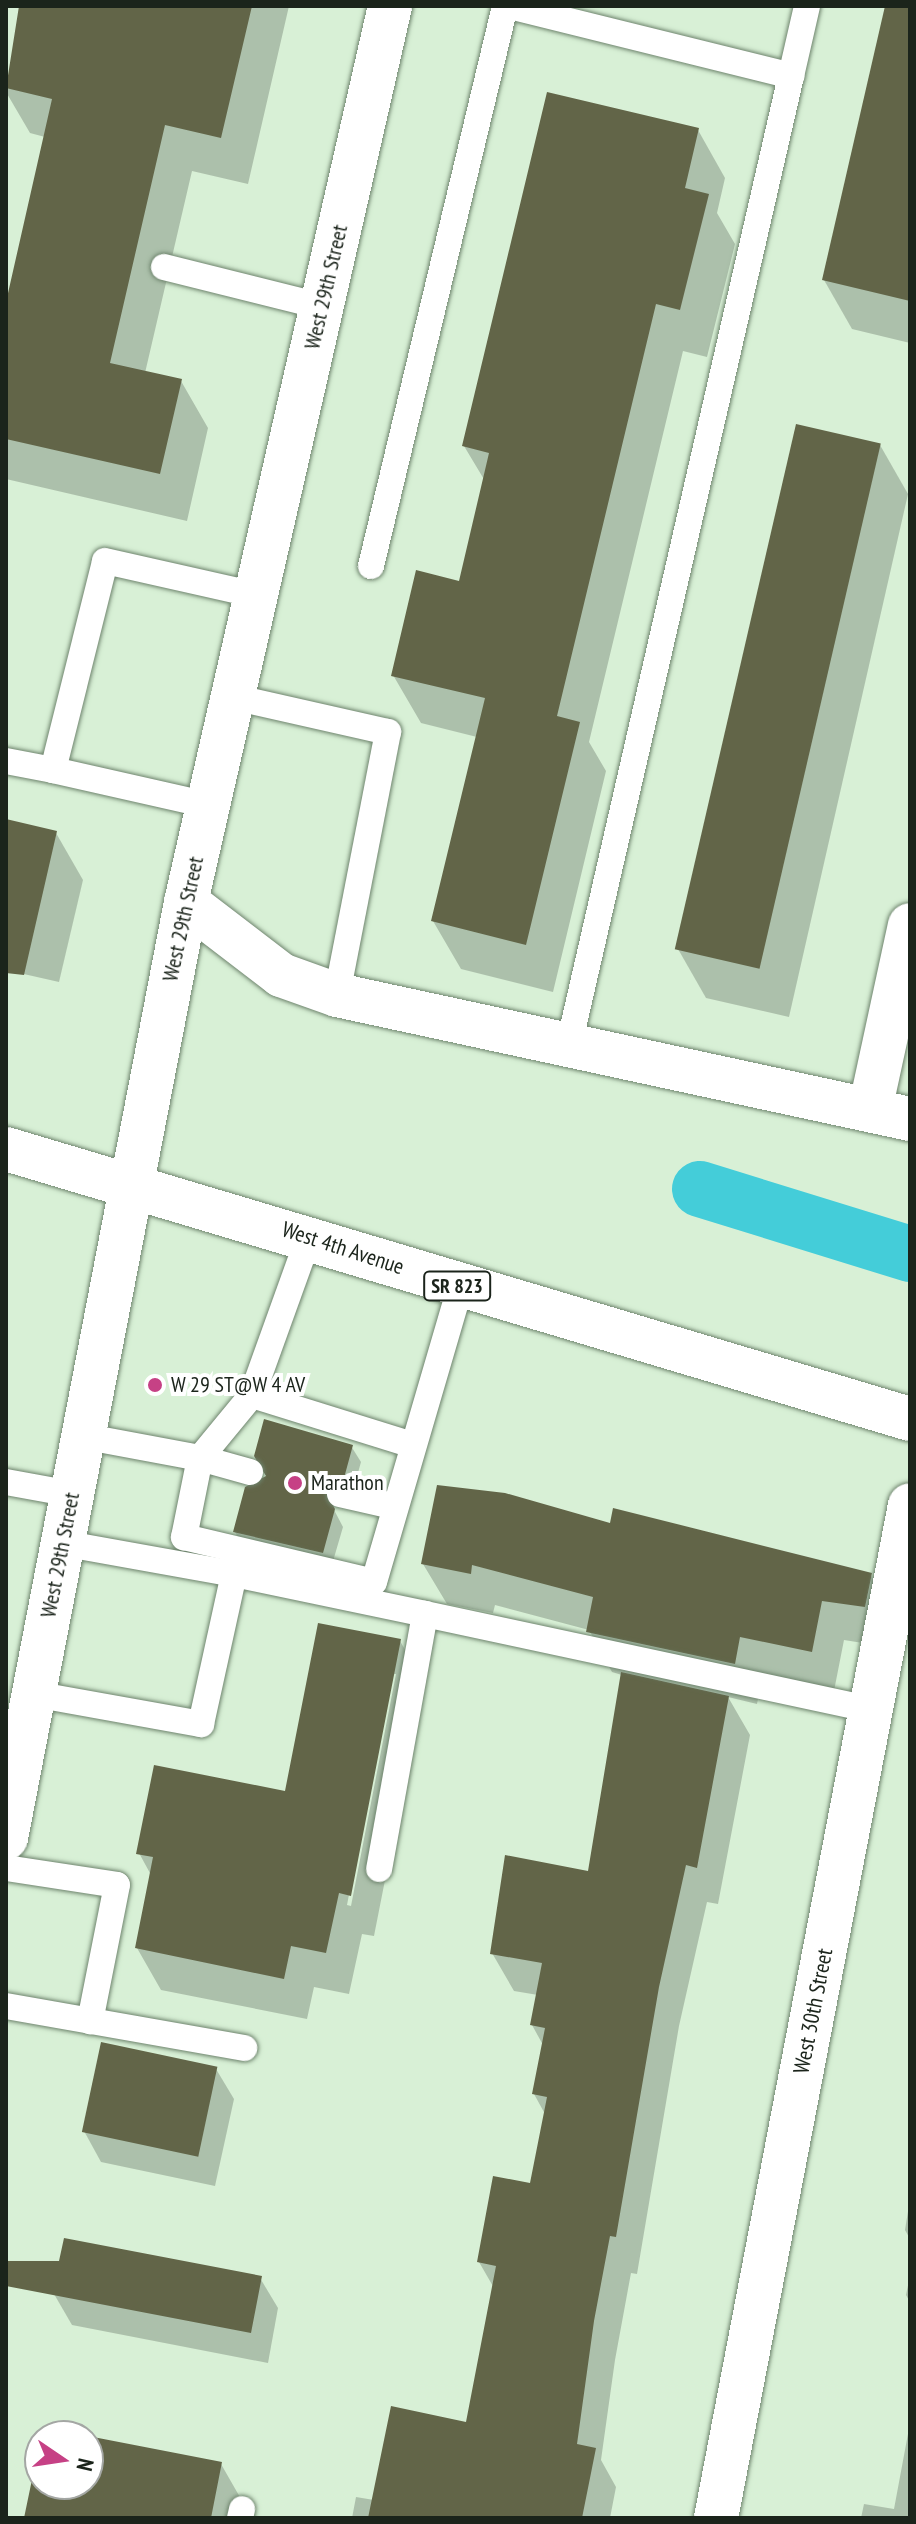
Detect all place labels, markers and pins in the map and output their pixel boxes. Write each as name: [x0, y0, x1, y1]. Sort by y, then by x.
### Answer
place label: W 29 ST@W 4 AV: [171, 1372, 307, 1398]
marker: W 29 ST@W 4 AV: [146, 1376, 164, 1394]
place label: Marathon: [311, 1470, 384, 1496]
marker: Marathon: [286, 1474, 304, 1492]

